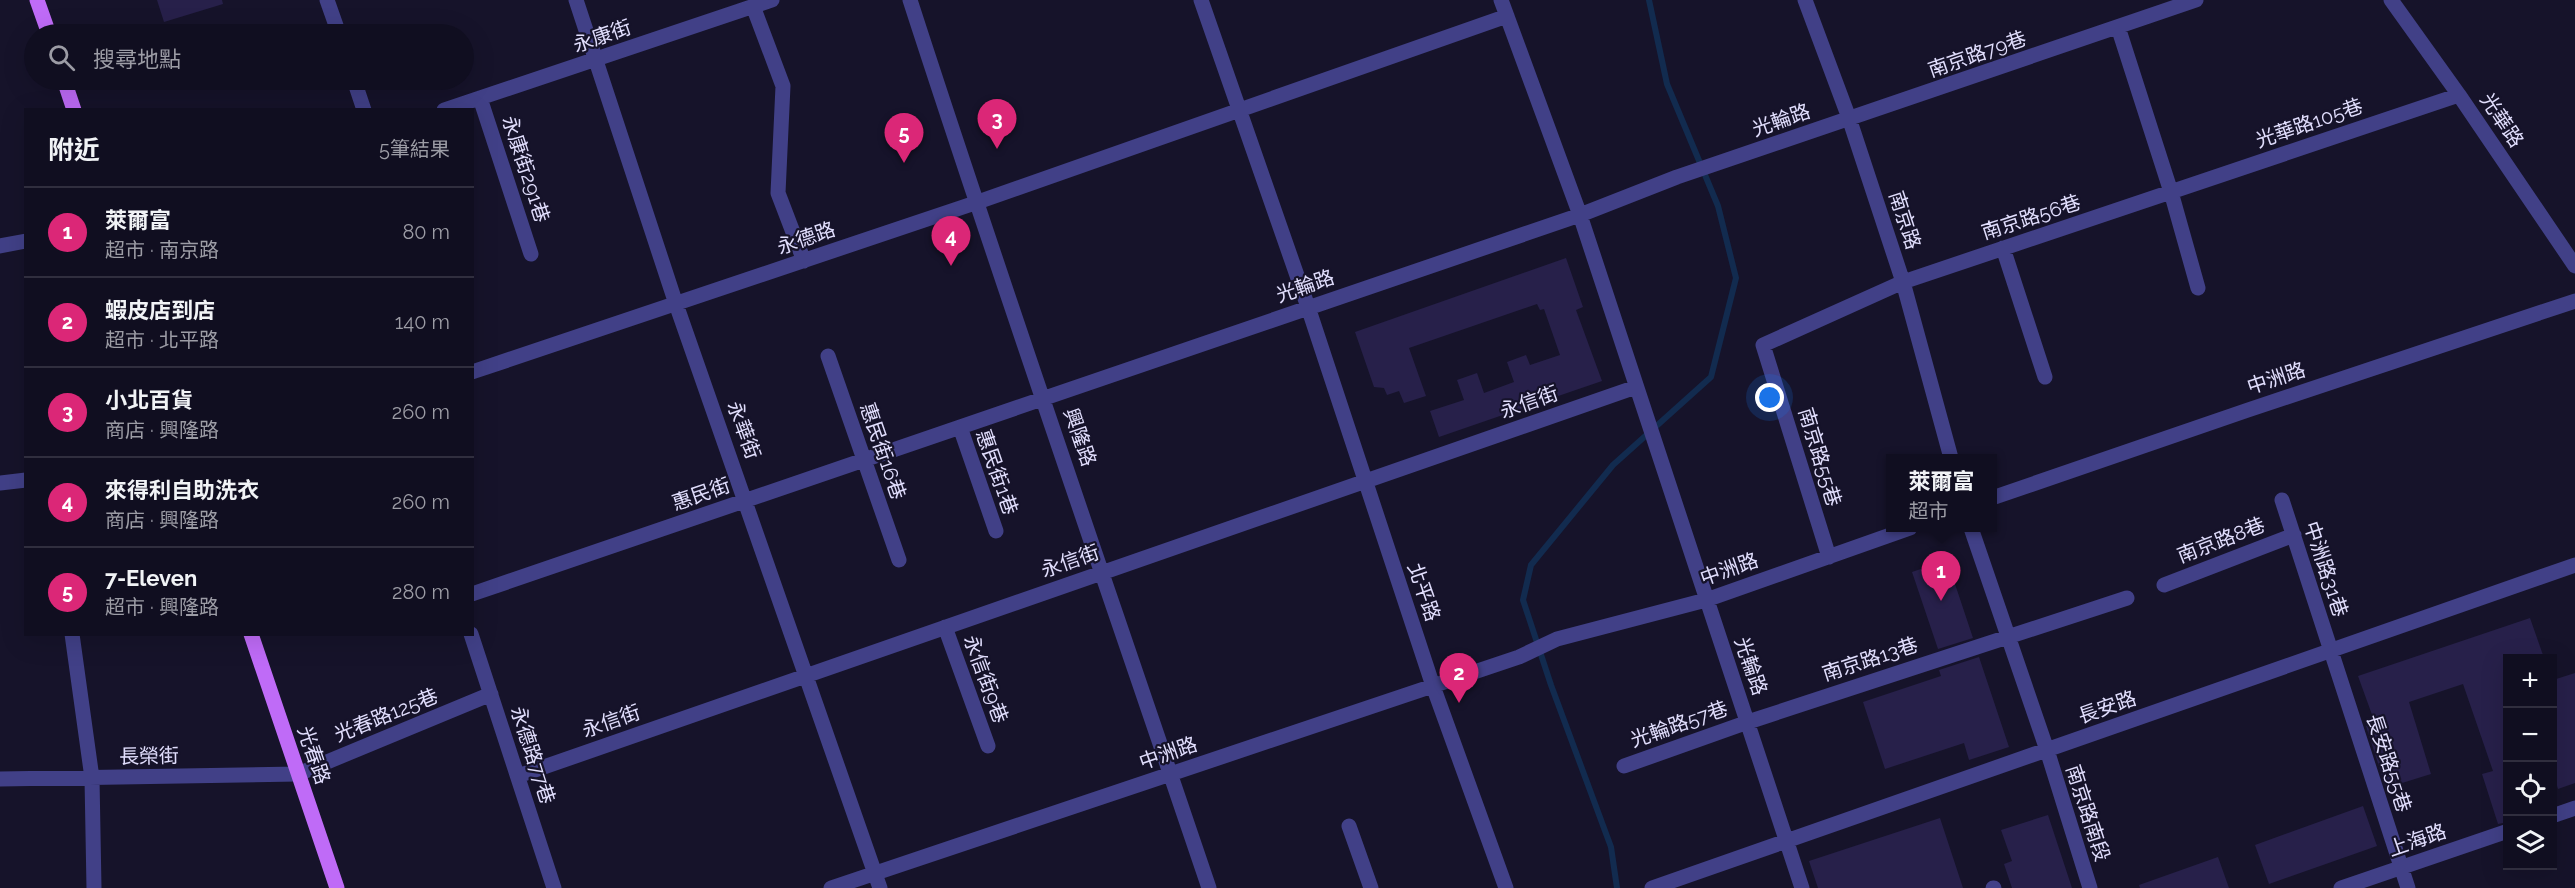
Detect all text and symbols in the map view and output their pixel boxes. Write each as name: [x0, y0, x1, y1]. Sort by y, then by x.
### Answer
street label: 永康街: [570, 15, 634, 57]
search box: [24, 24, 474, 90]
street label: 南京路79巷: [1925, 26, 2029, 82]
icon: search: [45, 41, 78, 74]
text: 搜尋地點: [93, 46, 181, 72]
street label: 光華路: [2475, 88, 2529, 152]
street label: 光華路105巷: [2252, 93, 2366, 153]
street label: 光輪路: [1749, 99, 1813, 141]
pin: 3: [978, 100, 1016, 149]
street label: 永康街291巷: [497, 113, 555, 225]
pin: 5: [884, 114, 924, 163]
text: 附近: [48, 135, 100, 165]
text: 5筆結果: [379, 137, 450, 161]
street label: 南京路: [1884, 188, 1926, 252]
street label: 南京路56巷: [1978, 190, 2084, 244]
text: 萊爾富: [105, 207, 171, 233]
pin: 4: [932, 216, 970, 266]
street label: 永德路: [774, 217, 838, 259]
text: 1: [63, 220, 72, 244]
text: 80 m: [402, 220, 450, 244]
text: 超市 · 南京路: [105, 238, 219, 262]
street label: 光輪路: [1273, 265, 1337, 307]
text: 蝦皮店到店: [105, 297, 215, 323]
text: 2: [62, 310, 73, 334]
text: 140 m: [395, 310, 450, 334]
text: 超市 · 北平路: [105, 328, 219, 352]
street label: 中洲路: [2244, 357, 2308, 399]
street label: 永信街: [1497, 381, 1561, 423]
your location: [1755, 383, 1784, 412]
text: 小北百貨: [105, 387, 193, 413]
street label: 永華街: [722, 398, 766, 462]
text: 3: [62, 400, 73, 424]
text: 260 m: [392, 400, 450, 424]
street label: 惠民街16巷: [855, 400, 911, 502]
street label: 興隆路: [1059, 405, 1101, 469]
street label: 南京路55巷: [1794, 405, 1846, 509]
text: 商店 · 興隆路: [105, 418, 219, 442]
street label: 惠民街1巷: [971, 426, 1023, 518]
popup: [1886, 454, 1997, 532]
text: 萊爾富: [1908, 468, 1975, 494]
street label: 惠民街: [669, 473, 733, 515]
text: 來得利自助洗衣: [105, 477, 259, 503]
text: 4: [62, 490, 73, 514]
text: 260 m: [392, 490, 450, 514]
text: 超市: [1908, 499, 1948, 523]
text: 商店 · 興隆路: [105, 508, 219, 532]
street label: 南京路8巷: [2174, 512, 2268, 568]
street label: 中洲路31巷: [2299, 518, 2353, 620]
street label: 永信街: [1038, 540, 1102, 582]
street label: 中洲路: [1697, 548, 1761, 590]
pin: 1: [1922, 552, 1960, 601]
street label: 北平路: [1403, 560, 1445, 624]
text: 7-Eleven: [105, 565, 197, 591]
text: 5: [62, 580, 73, 604]
text: 280 m: [392, 580, 450, 604]
text: 超市 · 興隆路: [105, 595, 219, 619]
street label: 永信街9巷: [959, 632, 1013, 726]
street label: 南京路13巷: [1819, 632, 1921, 686]
street label: 光輪路: [1730, 634, 1772, 698]
pin: 2: [1440, 654, 1478, 703]
map controls: [2503, 654, 2557, 870]
button: +: [2503, 654, 2557, 708]
street label: 光春路125巷: [331, 683, 441, 747]
street label: 長安路: [2075, 686, 2139, 728]
street label: 光輪路57巷: [1627, 696, 1731, 752]
street label: 永信街: [579, 700, 643, 742]
street label: 永德路77巷: [506, 703, 560, 807]
button: −: [2503, 708, 2557, 762]
street label: 長安路55巷: [2362, 711, 2416, 815]
street label: 光春路: [293, 723, 335, 787]
street label: 中洲路: [1136, 732, 1200, 774]
street label: 長榮街: [119, 743, 179, 769]
street label: 南京路南段: [2061, 762, 2115, 864]
button: locate: [2503, 762, 2557, 816]
button: layers: [2503, 816, 2557, 870]
street label: 上海路: [2385, 819, 2449, 861]

